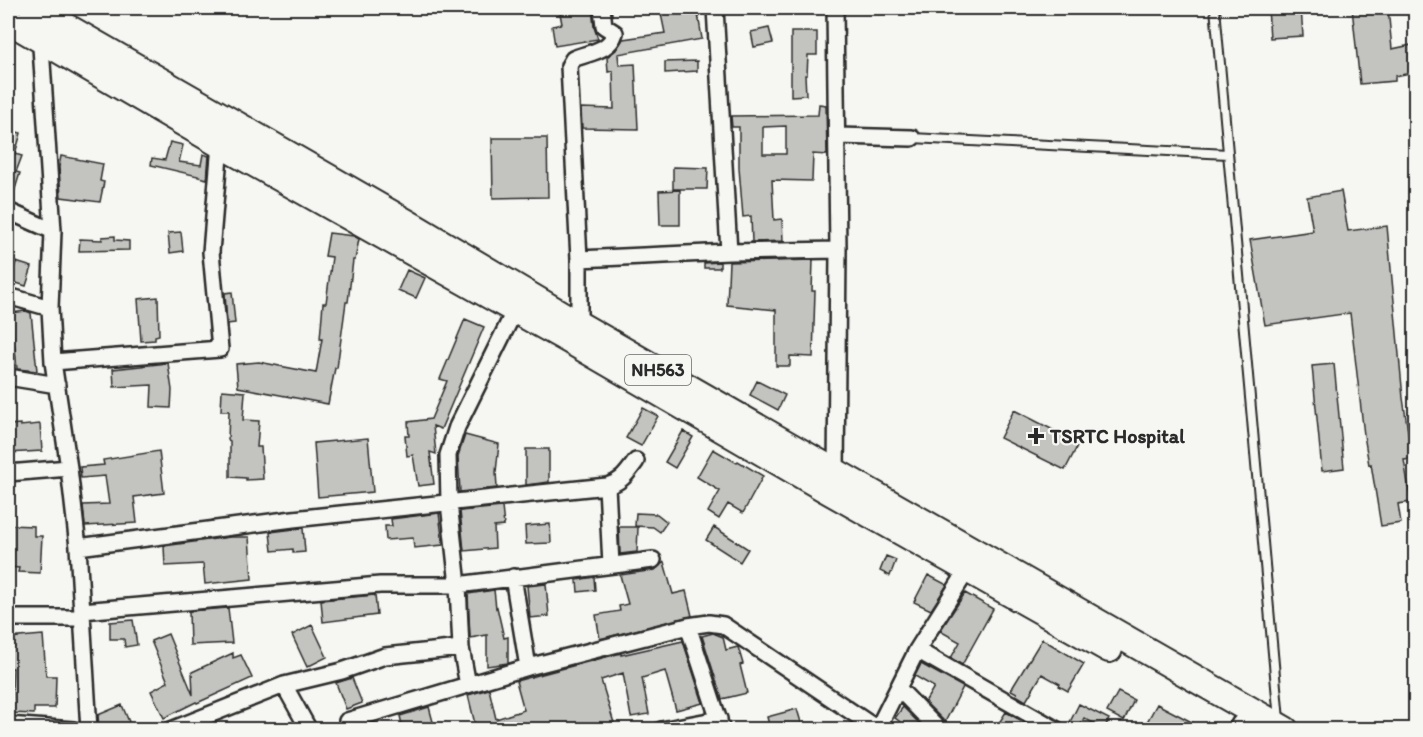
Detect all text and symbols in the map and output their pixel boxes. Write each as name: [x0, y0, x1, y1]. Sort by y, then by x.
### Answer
road number: NH563: [625, 355, 691, 385]
place label: TSRTC Hospital: [1049, 424, 1185, 449]
marker: TSRTC Hospital: [1027, 427, 1045, 445]

